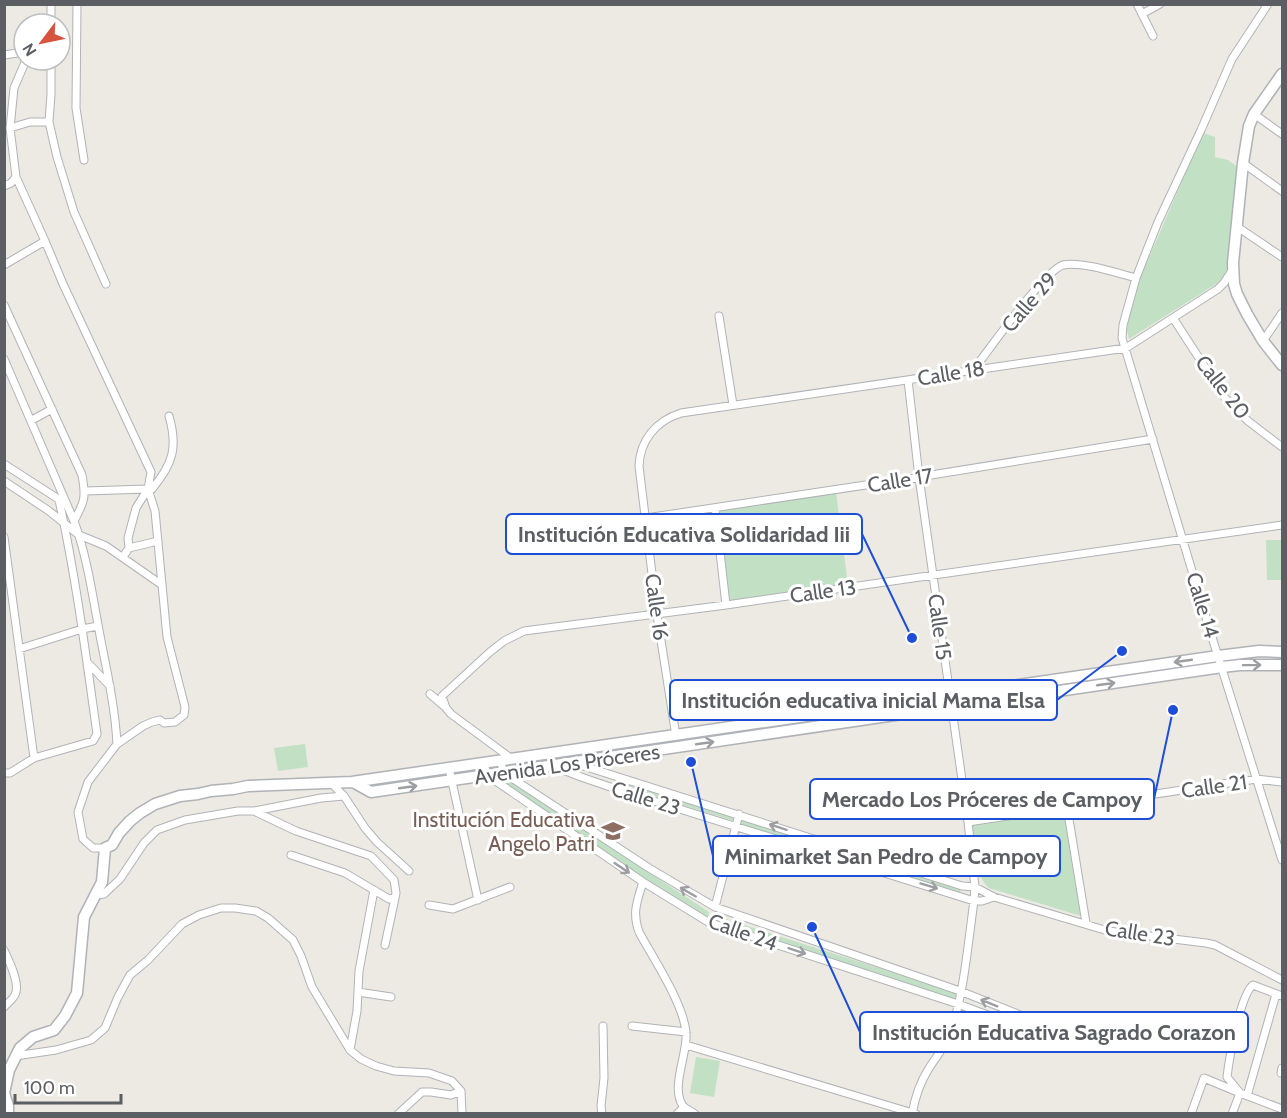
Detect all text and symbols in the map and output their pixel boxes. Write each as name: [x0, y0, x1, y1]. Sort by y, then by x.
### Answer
north arrow: [12, 12, 72, 72]
text: N: [19, 40, 41, 60]
street label: Calle 29: [996, 267, 1062, 337]
street label: Calle 20: [1190, 350, 1256, 424]
street label: Calle 18: [916, 355, 986, 391]
street label: Calle 17: [866, 462, 935, 497]
callout: Institución Educativa Solidaridad Iii: [506, 514, 862, 554]
text: Institución Educativa Solidaridad Iii: [518, 521, 850, 548]
street label: Calle 14: [1181, 569, 1225, 641]
street label: Calle 16: [640, 572, 674, 642]
street label: Calle 13: [788, 574, 858, 608]
street label: Calle 15: [923, 592, 957, 662]
one-way arrow: [1173, 656, 1193, 667]
one-way arrow: [1242, 659, 1262, 671]
one-way arrow: [1095, 679, 1115, 690]
callout: Institución educativa inicial Mama Elsa: [670, 680, 1057, 720]
text: Institución educativa inicial Mama Elsa: [681, 687, 1045, 714]
one-way arrow: [695, 738, 714, 749]
street label: Avenida Los Próceres: [473, 739, 661, 789]
street label: Calle 21: [1180, 769, 1248, 803]
street label: Calle 23: [609, 776, 683, 820]
callout: Mercado Los Próceres de Campoy: [810, 779, 1154, 819]
one-way arrow: [398, 781, 417, 792]
text: Mercado Los Próceres de Campoy: [822, 786, 1142, 813]
place label: Institución Educativa Angelo Patri: [413, 807, 595, 856]
school or university icon: Institución Educativa Angelo Patri: [600, 818, 626, 844]
one-way arrow: [769, 821, 788, 832]
callout: Minimarket San Pedro de Campoy: [713, 836, 1060, 876]
text: Minimarket San Pedro de Campoy: [724, 843, 1048, 870]
one-way arrow: [613, 862, 630, 874]
one-way arrow: [919, 881, 938, 892]
one-way arrow: [680, 886, 697, 898]
street label: Calle 24: [705, 908, 781, 956]
street label: Calle 23: [1103, 915, 1177, 951]
one-way arrow: [787, 946, 806, 957]
one-way arrow: [980, 996, 999, 1007]
callout: Institución Educativa Sagrado Corazon: [860, 1012, 1248, 1052]
text: Institución Educativa Sagrado Corazon: [872, 1019, 1236, 1046]
scale bar: [15, 1067, 122, 1105]
text: 100 m: [24, 1077, 75, 1099]

